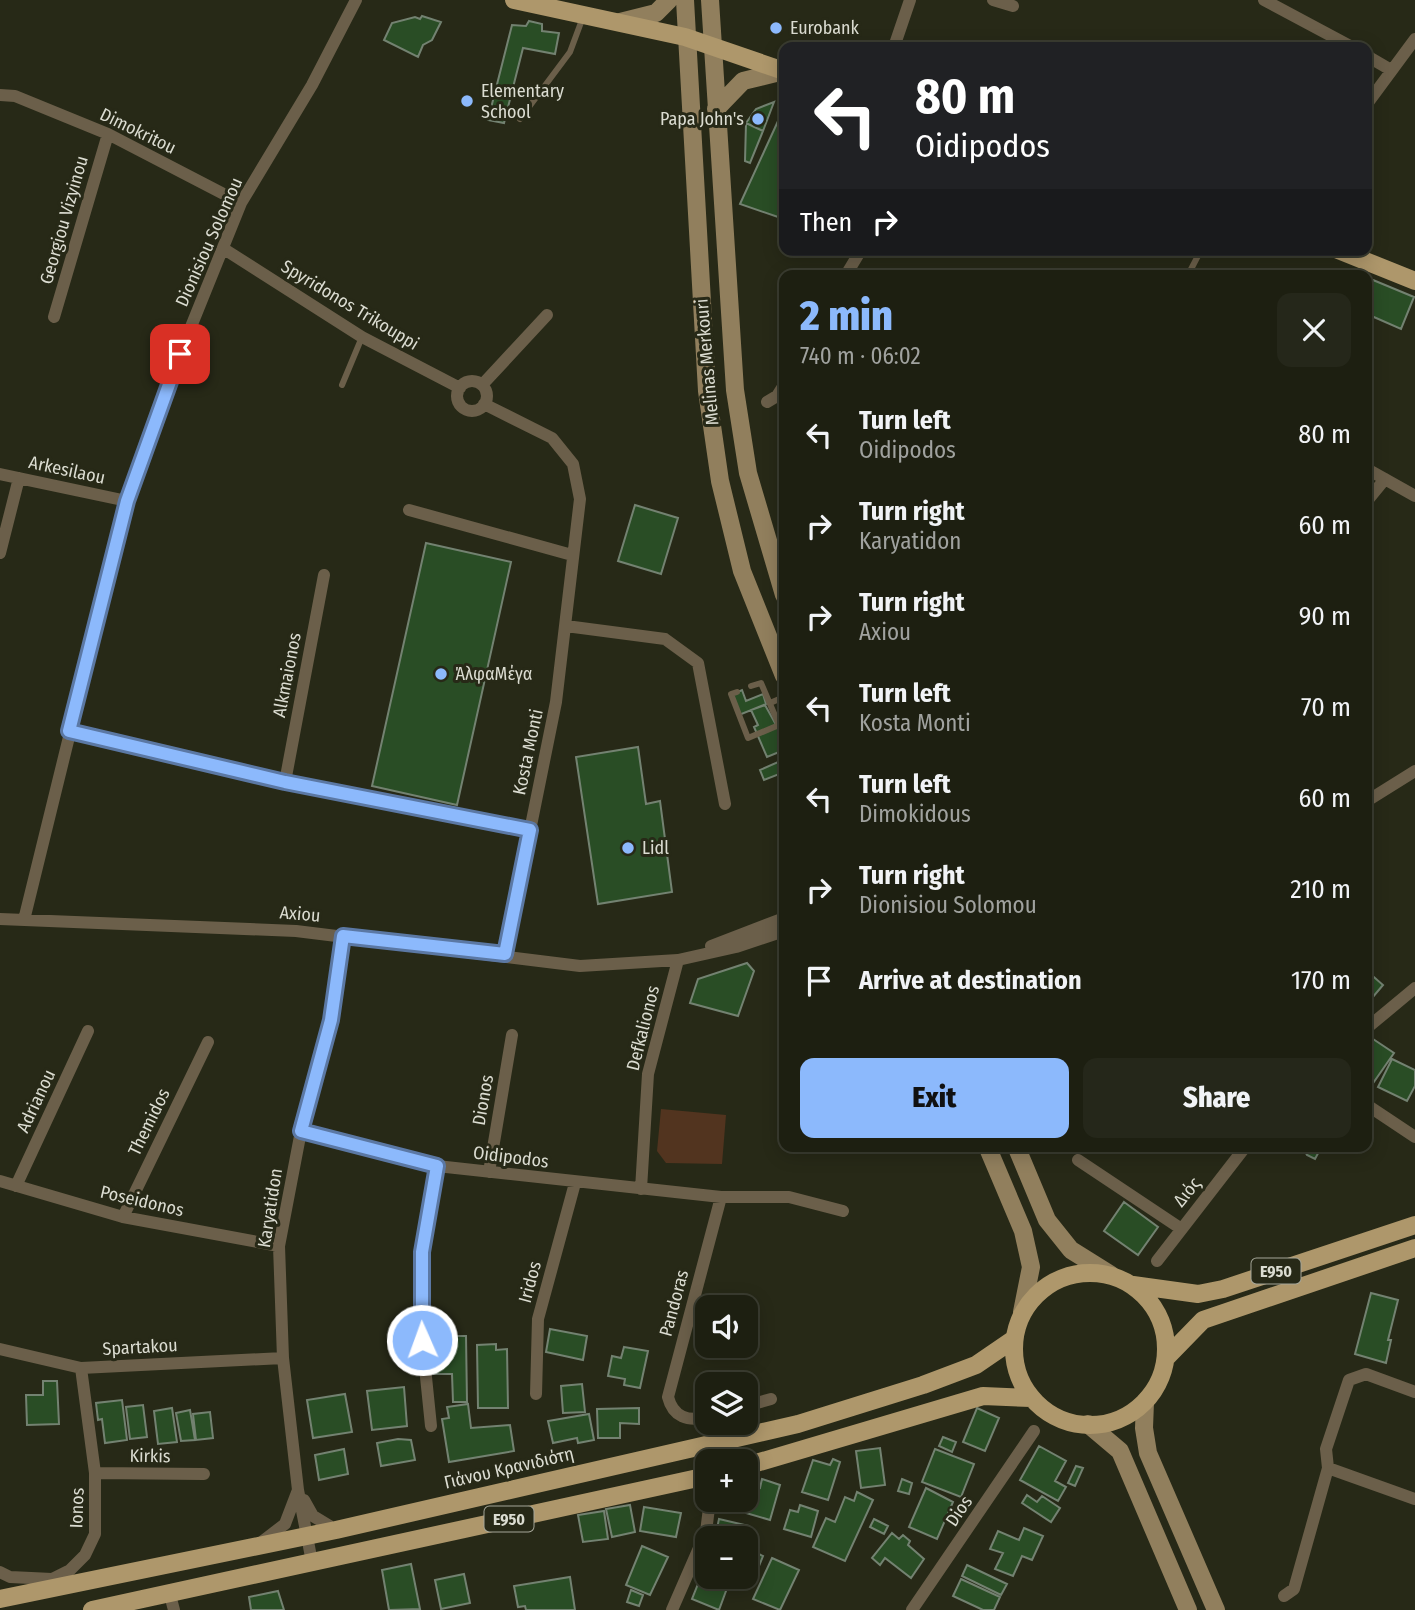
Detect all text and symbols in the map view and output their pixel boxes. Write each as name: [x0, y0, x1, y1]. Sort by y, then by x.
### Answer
place label: Eurobank: [790, 17, 860, 39]
marker: Eurobank: [768, 20, 784, 36]
text: 80 m: [915, 67, 1015, 126]
icon: left: [800, 70, 891, 161]
place label: Elementary School: [481, 80, 564, 123]
marker: Elementary School: [459, 93, 475, 109]
street label: Dimokritou: [96, 103, 180, 159]
place label: Papa John's: [660, 108, 744, 130]
marker: Papa John's: [750, 111, 766, 127]
text: Oidipodos: [915, 127, 1050, 165]
street label: Georgiou Vizyinou: [35, 153, 93, 287]
street label: Dionisiou Solomou: [171, 174, 247, 310]
icon: right: [866, 203, 904, 241]
text: Then: [800, 207, 852, 238]
street label: Spyridonos Trikouppi: [277, 255, 423, 355]
text: 2 min: [800, 291, 893, 341]
button: close: [1277, 293, 1351, 367]
street label: Melinas Merkouri: [691, 298, 723, 426]
pin: [150, 324, 210, 384]
icon: arrive: [161, 335, 199, 373]
text: 740 m · 06:02: [800, 342, 921, 370]
text: Turn left: [859, 405, 951, 436]
icon: left: [800, 416, 838, 454]
text: 80 m: [1298, 419, 1351, 450]
text: Oidipodos: [859, 436, 956, 464]
street label: Arkesilaou: [27, 451, 107, 489]
text: Turn right: [859, 496, 965, 527]
icon: right: [800, 507, 838, 545]
text: 60 m: [1298, 510, 1351, 541]
text: Karyatidon: [859, 527, 961, 555]
text: Turn right: [859, 587, 965, 618]
icon: right: [800, 598, 838, 636]
text: 90 m: [1299, 601, 1351, 632]
text: Axiou: [859, 618, 911, 646]
street label: Alkmaionos: [268, 630, 306, 719]
place label: ΆλφαΜέγα: [455, 663, 533, 685]
marker: ΆλφαΜέγα: [433, 666, 449, 682]
text: Turn left: [859, 678, 951, 709]
icon: left: [800, 689, 838, 727]
text: 70 m: [1301, 692, 1351, 723]
street label: Kosta Monti: [508, 707, 548, 797]
text: Kosta Monti: [859, 709, 971, 737]
text: Turn left: [859, 769, 951, 800]
icon: left: [800, 780, 838, 818]
text: 60 m: [1298, 783, 1351, 814]
text: Dimokidous: [859, 800, 971, 828]
place label: Lidl: [642, 837, 669, 859]
marker: Lidl: [620, 840, 636, 856]
text: Turn right: [859, 860, 965, 891]
icon: right: [800, 871, 838, 909]
text: 210 m: [1290, 874, 1351, 905]
text: Dionisiou Solomou: [859, 891, 1037, 919]
street label: Axiou: [279, 901, 321, 927]
icon: arrive: [800, 962, 838, 1000]
text: Arrive at destination: [859, 965, 1082, 996]
text: 170 m: [1291, 965, 1351, 996]
street label: Defkalionos: [622, 983, 664, 1073]
button: Exit: [800, 1058, 1069, 1138]
button: Share: [1083, 1058, 1351, 1138]
street label: Adrianou: [12, 1066, 60, 1136]
street label: Dionos: [468, 1073, 498, 1127]
street label: Themidos: [123, 1085, 175, 1159]
street label: Oidipodos: [472, 1141, 550, 1173]
street label: Karyatidon: [253, 1167, 287, 1249]
street label: Διός: [1169, 1173, 1206, 1211]
street label: Poseidonos: [98, 1181, 186, 1221]
street label: Iridos: [514, 1258, 546, 1305]
road number: E950: [1252, 1259, 1300, 1284]
street label: Pandoras: [655, 1267, 694, 1339]
map controls: [695, 1295, 758, 1589]
button: sound: [695, 1295, 758, 1358]
position arrow: [385, 1303, 459, 1377]
street label: Spartakou: [102, 1334, 178, 1360]
button: layers: [695, 1372, 758, 1435]
street label: Γιάνου Κρανιδιότη: [442, 1442, 576, 1494]
street label: Kirkis: [129, 1445, 171, 1467]
button: +: [695, 1449, 758, 1512]
street label: Ionos: [65, 1487, 89, 1529]
street label: Dios: [941, 1491, 977, 1530]
road number: E950: [484, 1506, 534, 1532]
button: −: [695, 1526, 758, 1589]

